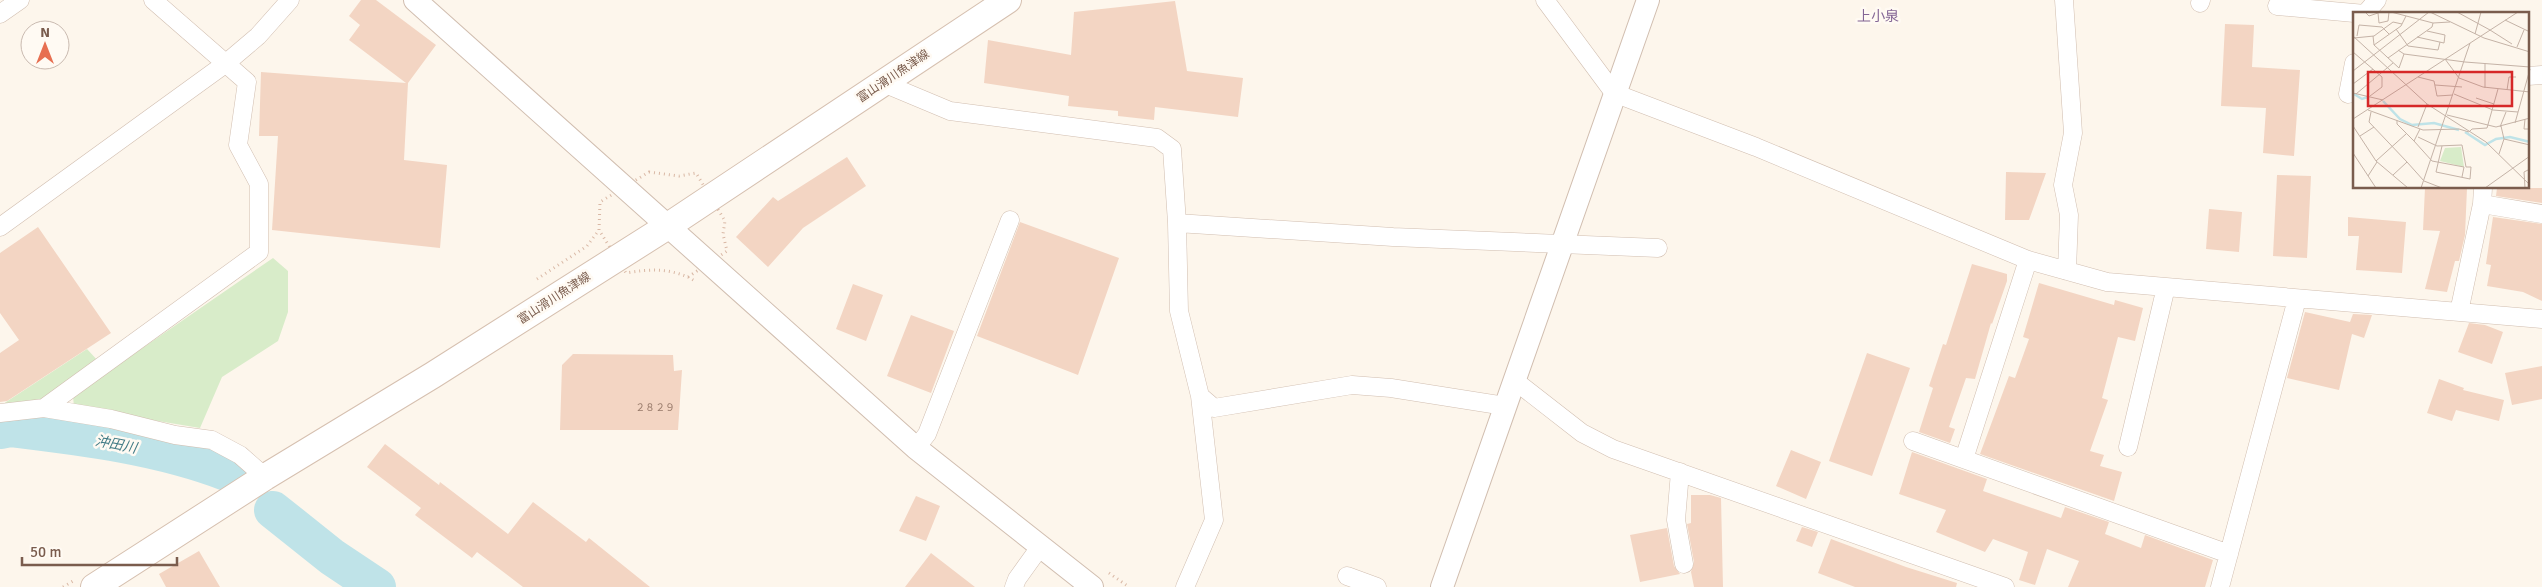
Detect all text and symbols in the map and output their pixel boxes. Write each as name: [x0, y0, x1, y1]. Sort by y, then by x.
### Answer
district label: 上小泉: [1857, 8, 1899, 25]
inset map: [2353, 12, 2530, 189]
north arrow: [20, 20, 70, 70]
text: N: [40, 24, 50, 41]
street label: 富山滑川魚津線: [854, 47, 932, 106]
street label: 富山滑川魚津線: [515, 269, 594, 328]
house number: ２８２９: [635, 402, 675, 414]
water label: 沖田川: [94, 432, 140, 457]
scale bar: [22, 534, 178, 566]
text: 50 m: [30, 543, 61, 561]

